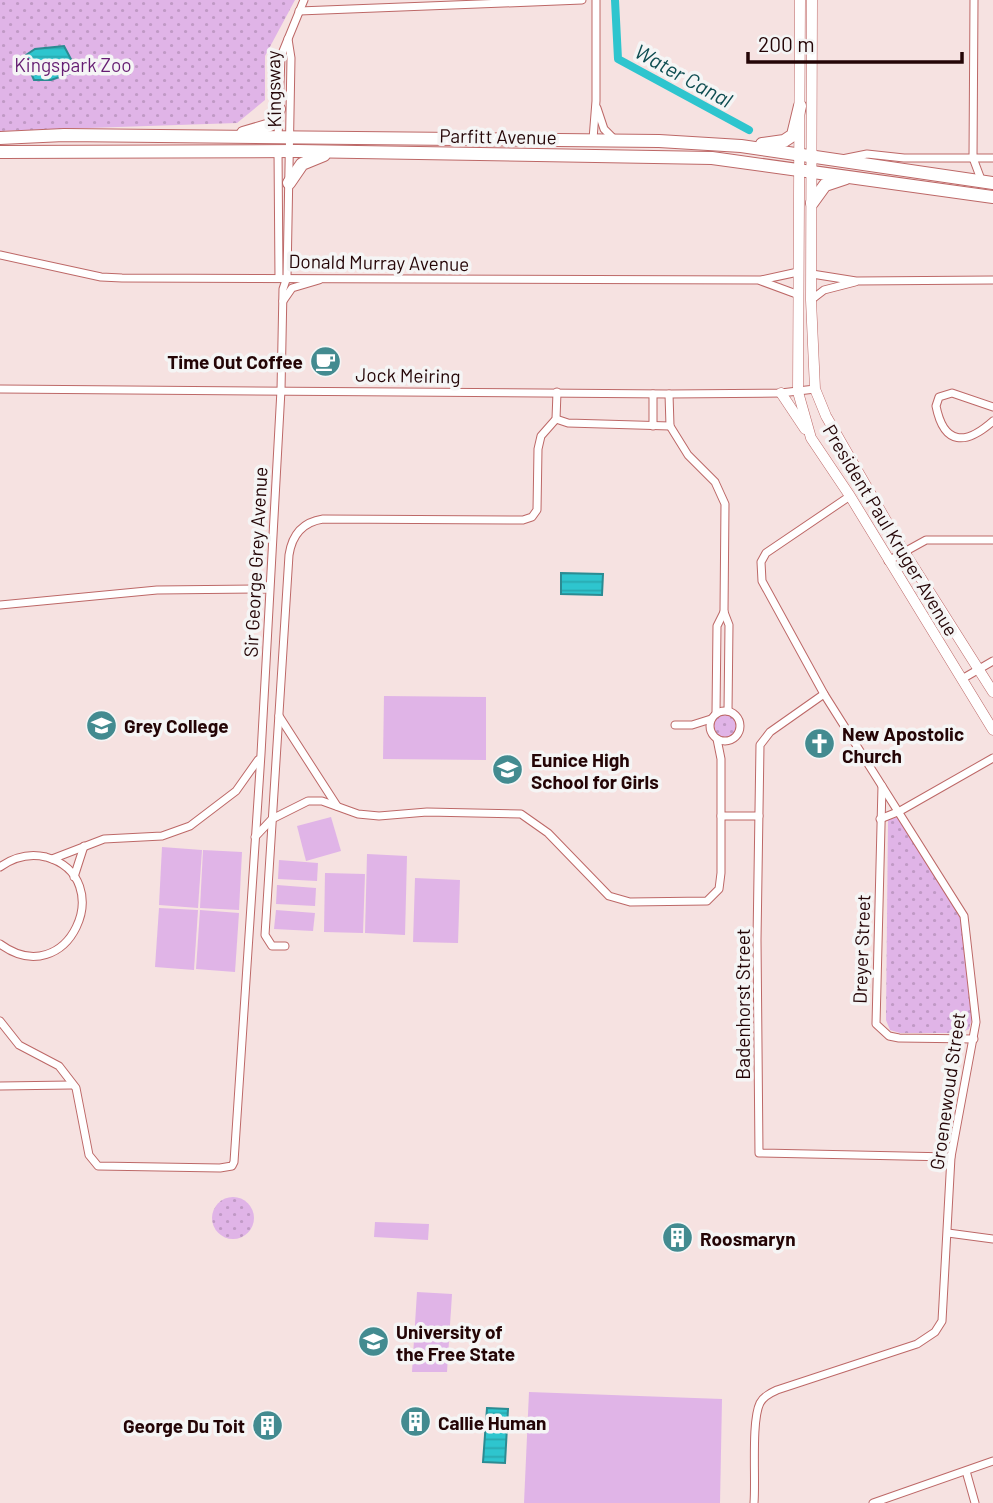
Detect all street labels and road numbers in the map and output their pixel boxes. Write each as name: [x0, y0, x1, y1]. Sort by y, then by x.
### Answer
street label: Kingsway: [261, 50, 285, 128]
street label: Parfitt Avenue: [439, 123, 557, 149]
street label: Donald Murray Avenue: [288, 249, 470, 275]
street label: Jock Meiring: [355, 363, 461, 387]
street label: President Paul Kruger Avenue: [819, 420, 963, 640]
street label: Sir George Grey Avenue: [239, 466, 271, 658]
street label: Dreyer Street: [848, 894, 874, 1004]
street label: Badenhorst Street: [731, 928, 754, 1080]
street label: Groenewoud Street: [925, 1011, 969, 1171]

